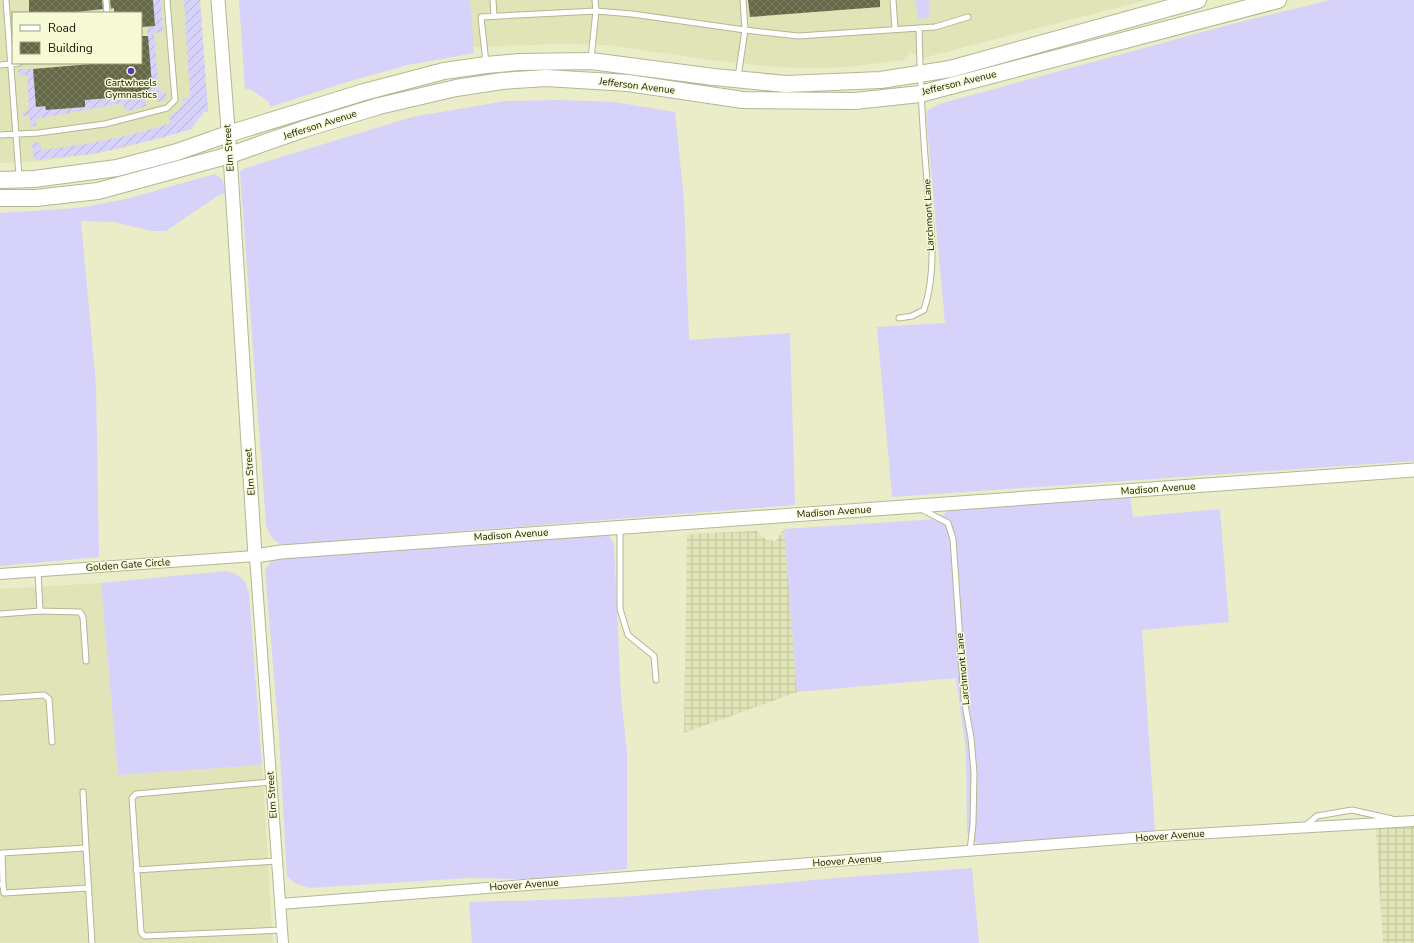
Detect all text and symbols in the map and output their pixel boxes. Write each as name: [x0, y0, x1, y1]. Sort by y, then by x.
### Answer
legend: [12, 12, 142, 64]
text: Road: [48, 20, 76, 36]
text: Building: [48, 40, 93, 56]
marker: Cartwheels Gymnastics: [126, 66, 136, 76]
street label: Jefferson Avenue: [919, 67, 998, 99]
street label: Jefferson Avenue: [597, 74, 676, 98]
place label: Cartwheels Gymnastics: [105, 76, 157, 102]
street label: Jefferson Avenue: [281, 107, 359, 144]
street label: Elm Street: [220, 123, 238, 172]
street label: Larchmont Lane: [920, 179, 938, 251]
street label: Elm Street: [241, 447, 259, 496]
street label: Madison Avenue: [1120, 479, 1196, 499]
street label: Madison Avenue: [796, 502, 872, 522]
street label: Madison Avenue: [473, 525, 549, 545]
street label: Golden Gate Circle: [85, 555, 171, 575]
street label: Larchmont Lane: [953, 632, 973, 706]
street label: Elm Street: [263, 770, 281, 819]
street label: Hoover Avenue: [1135, 827, 1205, 845]
street label: Hoover Avenue: [812, 852, 882, 870]
street label: Hoover Avenue: [489, 876, 559, 894]

